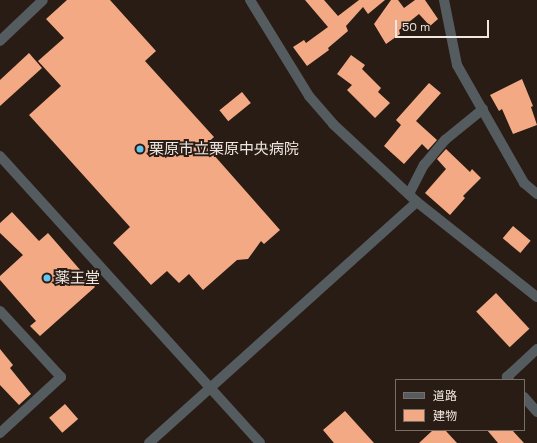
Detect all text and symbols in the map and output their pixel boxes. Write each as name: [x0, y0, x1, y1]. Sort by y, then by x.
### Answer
scale bar: [397, 12, 491, 38]
text: 50 m: [402, 19, 430, 35]
place label: 栗原市立栗原中央病院: [149, 140, 299, 158]
marker: 栗原市立栗原中央病院: [134, 143, 146, 155]
place label: 薬王堂: [55, 269, 100, 287]
marker: 薬王堂: [42, 273, 52, 283]
legend: [395, 379, 525, 431]
text: 道路: [433, 388, 457, 404]
text: 建物: [433, 408, 457, 424]

